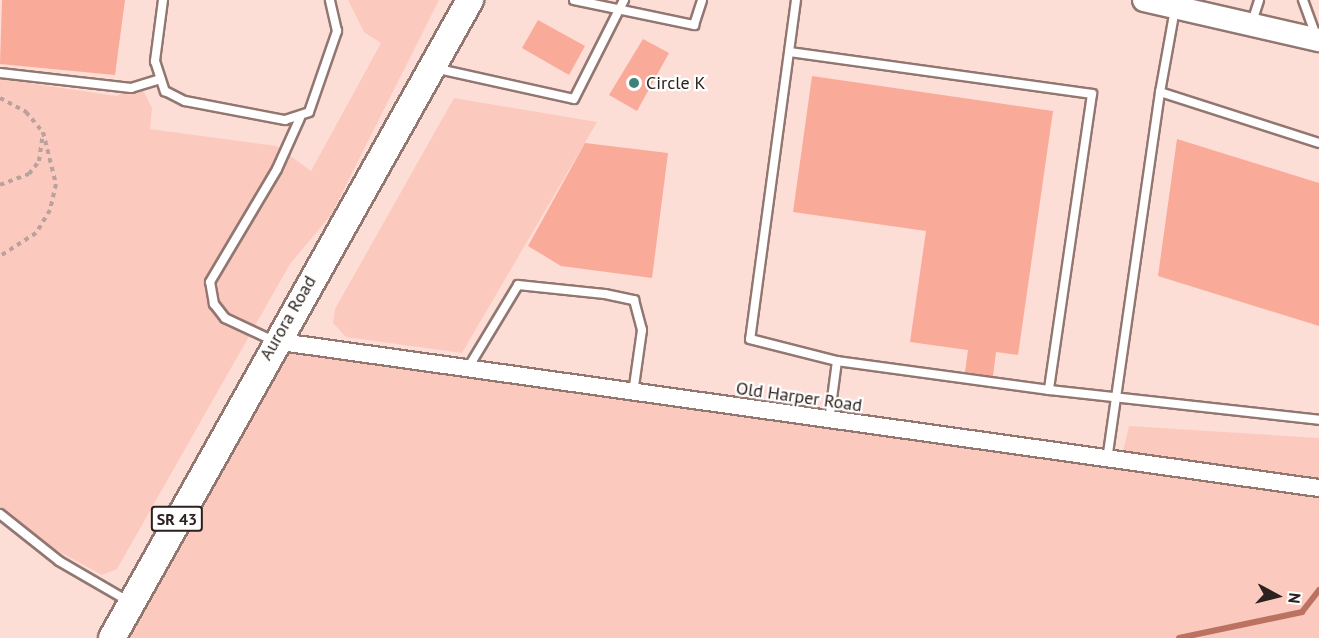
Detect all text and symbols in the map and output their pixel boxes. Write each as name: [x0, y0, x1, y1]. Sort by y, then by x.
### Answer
place label: Circle K: [646, 72, 706, 94]
marker: Circle K: [627, 76, 641, 90]
street label: Aurora Road: [255, 272, 321, 364]
street label: Old Harper Road: [735, 377, 863, 417]
road number: SR 43: [150, 506, 204, 532]
north arrow: [1247, 566, 1307, 626]
text: N: [1284, 592, 1305, 605]

